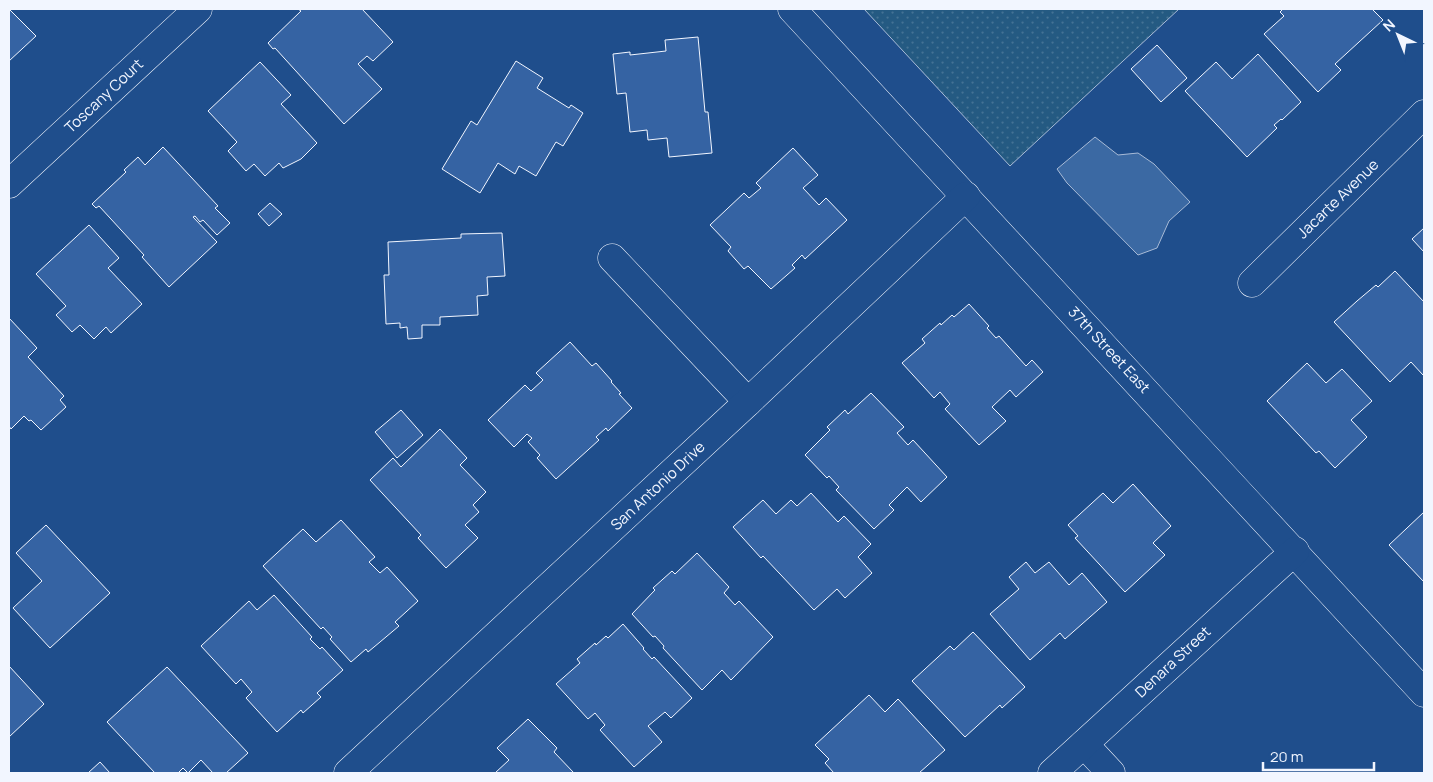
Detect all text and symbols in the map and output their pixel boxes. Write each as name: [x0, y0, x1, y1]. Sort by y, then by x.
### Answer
north arrow: [1373, 10, 1423, 60]
text: N: [1379, 15, 1399, 36]
street label: Toscany Court: [60, 54, 148, 138]
street label: Jacarte Avenue: [1292, 154, 1383, 243]
street label: 37th Street East: [1064, 302, 1155, 398]
street label: San Antonio Drive: [606, 436, 710, 535]
street label: Denara Street: [1130, 621, 1215, 702]
scale bar: [1263, 740, 1374, 772]
text: 20 m: [1270, 746, 1303, 767]

